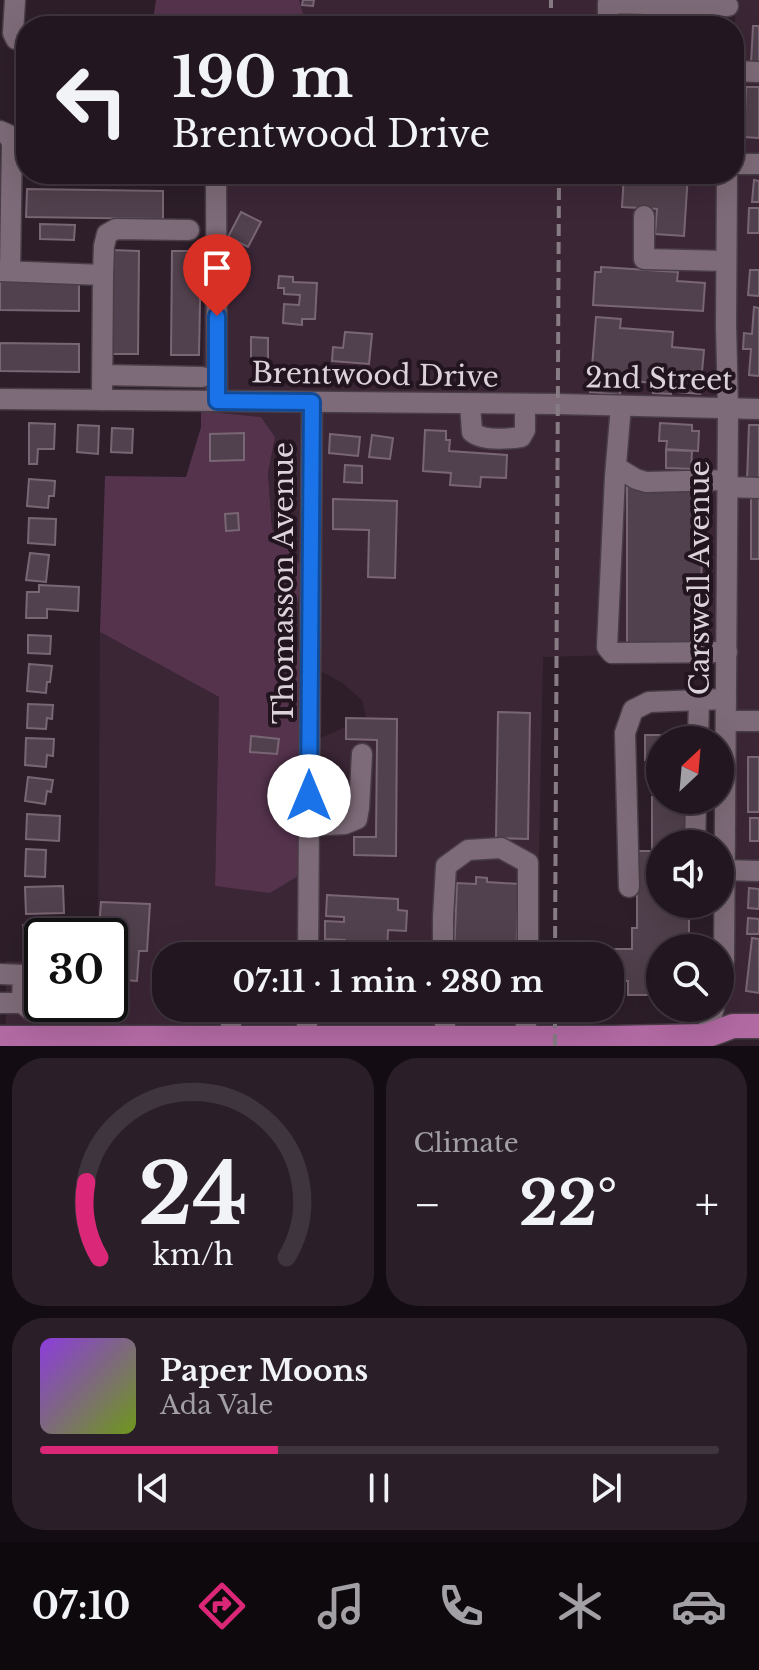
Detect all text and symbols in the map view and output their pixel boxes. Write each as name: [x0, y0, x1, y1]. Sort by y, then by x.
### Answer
text: 190 m: [172, 43, 353, 112]
icon: left: [40, 48, 144, 152]
text: Brentwood Drive: [172, 112, 490, 157]
pin: [183, 234, 251, 316]
icon: arrive: [195, 246, 239, 290]
street label: Brentwood Drive: [251, 355, 499, 395]
street label: 2nd Street: [585, 360, 734, 398]
street label: Thomasson Avenue: [266, 442, 301, 724]
street label: Carswell Avenue: [682, 460, 717, 696]
north arrow: [646, 726, 734, 814]
map controls: [646, 726, 734, 1022]
position arrow: [267, 754, 351, 838]
button: sound: [646, 830, 734, 918]
speed limit sign: 30: [24, 918, 128, 1022]
button: search: [646, 934, 734, 1022]
text: 07:11 · 1 min · 280 m: [233, 963, 543, 1000]
text: Climate: [414, 1127, 519, 1159]
text: 24: [138, 1143, 247, 1246]
text: 22°: [519, 1167, 617, 1241]
text: −: [414, 1177, 441, 1232]
text: +: [695, 1177, 719, 1232]
text: km/h: [152, 1237, 233, 1273]
text: Paper Moons: [160, 1352, 368, 1389]
text: Ada Vale: [160, 1389, 273, 1421]
icon: previous: [131, 1466, 175, 1510]
icon: pause: [357, 1466, 401, 1510]
icon: next: [584, 1466, 628, 1510]
icon: directions: [194, 1578, 250, 1634]
icon: music: [313, 1578, 369, 1634]
icon: phone: [433, 1578, 489, 1634]
icon: climate: [552, 1578, 608, 1634]
icon: car: [671, 1578, 727, 1634]
text: 07:10: [32, 1584, 131, 1629]

